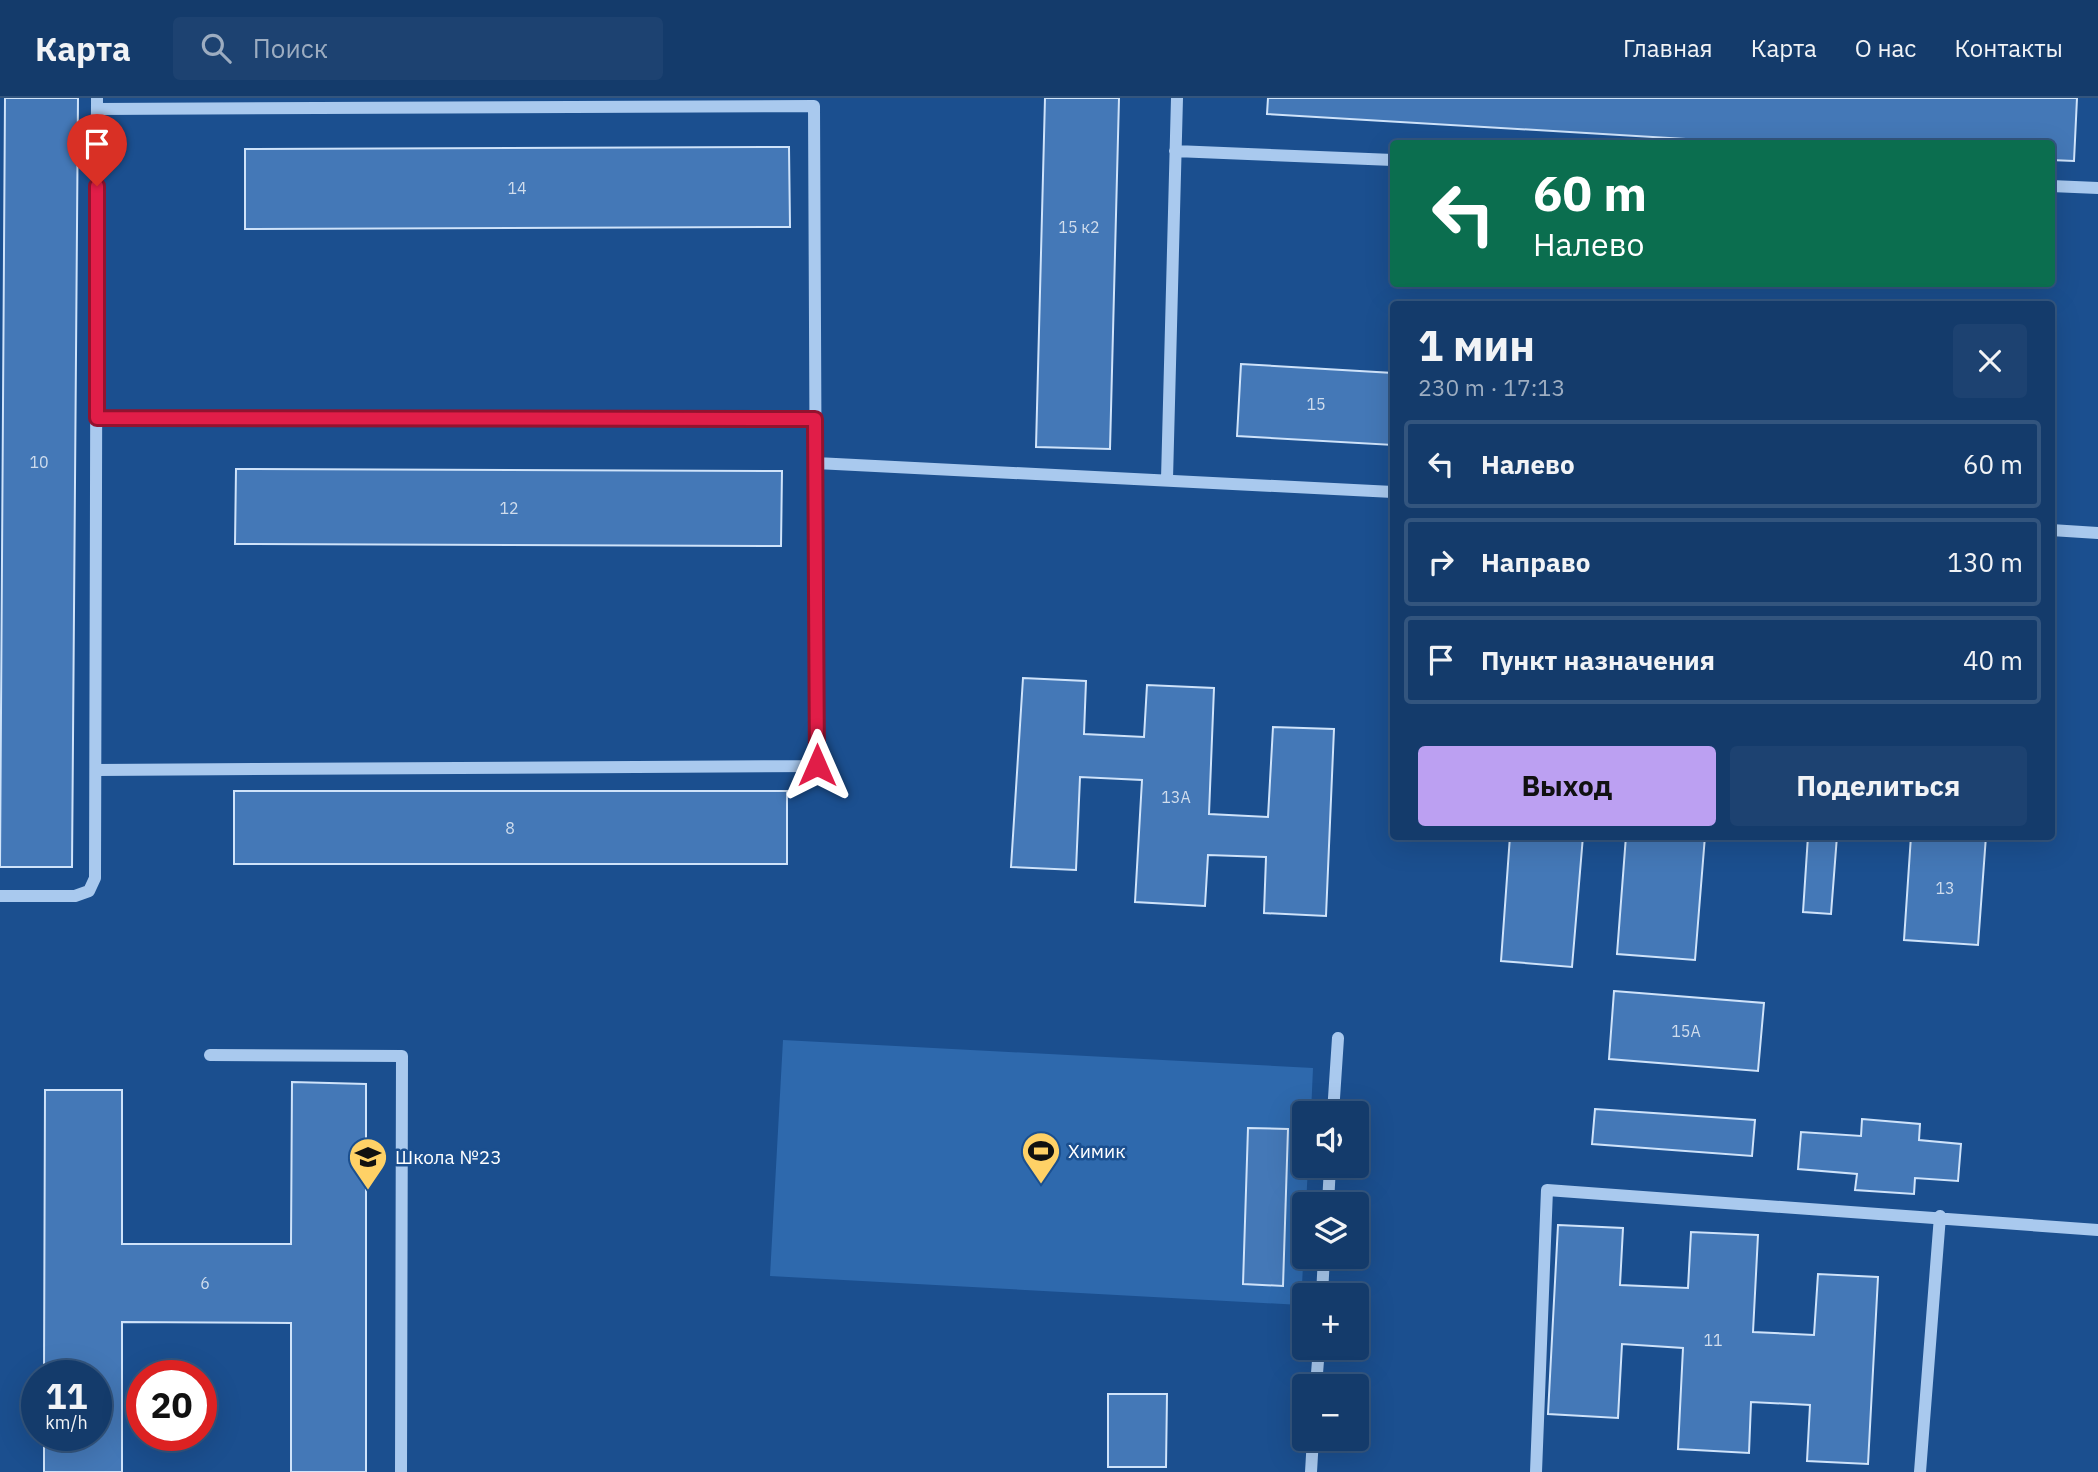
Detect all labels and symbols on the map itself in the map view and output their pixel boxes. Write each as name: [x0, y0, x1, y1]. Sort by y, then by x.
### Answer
pin: [67, 114, 127, 186]
house number: 14: [507, 178, 527, 198]
house number: 15 к2: [1058, 217, 1100, 237]
house number: 15: [1306, 394, 1326, 414]
house number: 10: [29, 452, 49, 472]
house number: 12: [499, 498, 519, 518]
position arrow: [780, 728, 854, 802]
house number: 13А: [1161, 787, 1191, 807]
house number: 8: [505, 818, 515, 838]
house number: 13: [1935, 878, 1955, 898]
house number: 15А: [1671, 1021, 1701, 1041]
sports icon: Химик: [1020, 1130, 1062, 1185]
school or university icon: Школа №23: [347, 1136, 389, 1191]
place label: Химик: [1068, 1139, 1126, 1163]
place label: Школа №23: [395, 1145, 502, 1169]
house number: 6: [200, 1273, 210, 1293]
house number: 11: [1703, 1330, 1723, 1350]
speed limit sign: 20: [126, 1360, 217, 1451]

